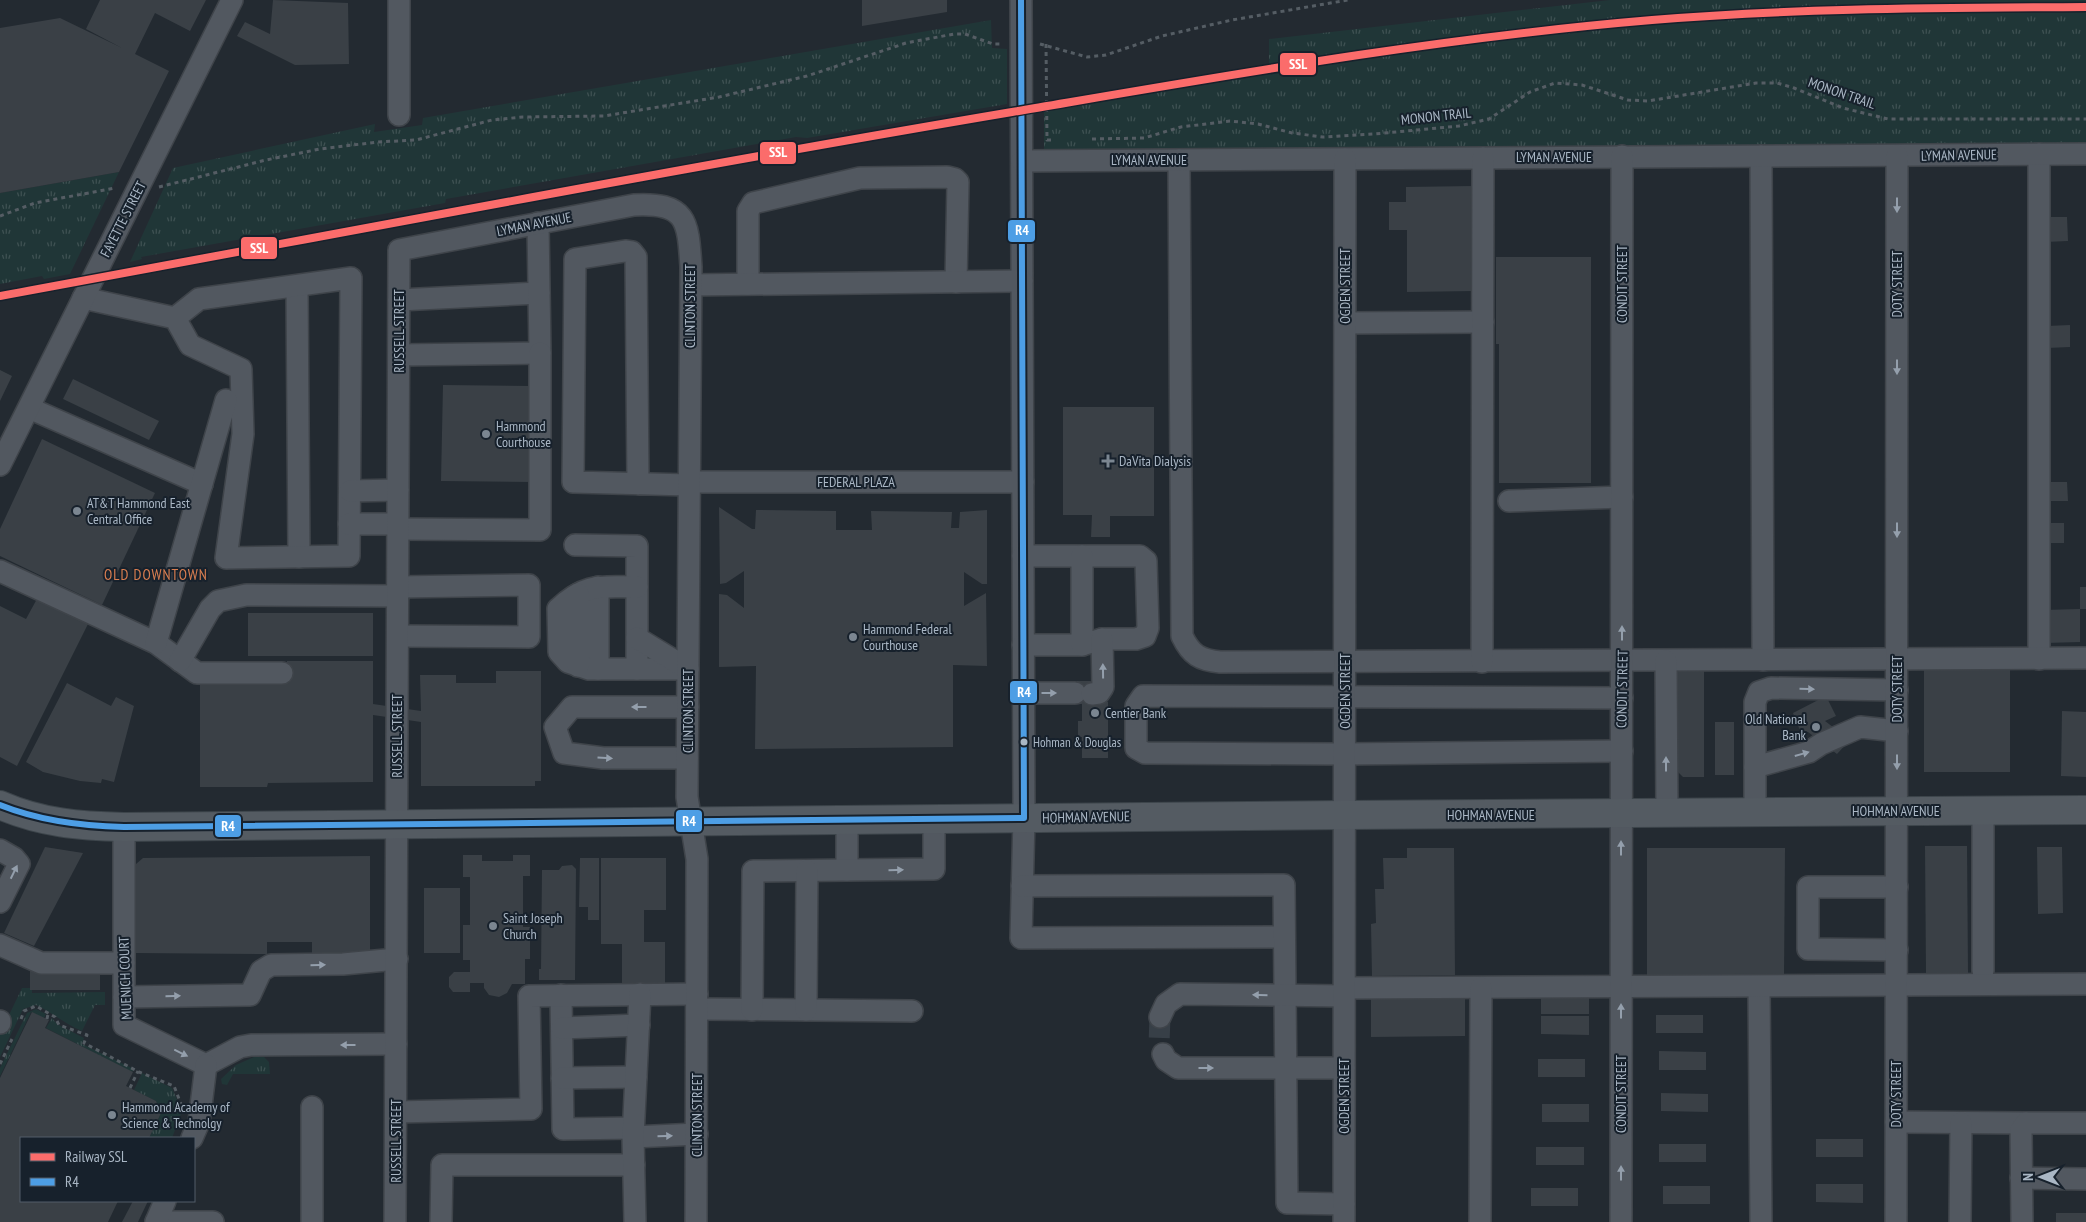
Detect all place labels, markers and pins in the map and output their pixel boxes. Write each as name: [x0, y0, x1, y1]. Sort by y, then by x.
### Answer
place label: Hammond Courthouse: [496, 417, 551, 451]
marker: Hammond Courthouse: [480, 428, 492, 440]
place label: DaVita Dialysis: [1119, 452, 1191, 470]
marker: DaVita Dialysis: [1101, 454, 1115, 468]
place label: AT&T Hammond East Central Office: [87, 494, 190, 528]
marker: AT&T Hammond East Central Office: [71, 505, 83, 517]
place label: Hammond Federal Courthouse: [863, 620, 952, 654]
marker: Hammond Federal Courthouse: [847, 631, 859, 643]
place label: Centier Bank: [1105, 704, 1167, 722]
marker: Centier Bank: [1089, 707, 1101, 719]
place label: Old National Bank: [1745, 710, 1807, 744]
marker: Old National Bank: [1810, 721, 1822, 733]
place label: Hohman & Douglas: [1033, 734, 1121, 751]
marker: Hohman & Douglas: [1019, 737, 1029, 747]
place label: Saint Joseph Church: [503, 909, 563, 943]
marker: Saint Joseph Church: [487, 920, 499, 932]
place label: Hammond Academy of Science & Technolgy: [122, 1098, 230, 1132]
marker: Hammond Academy of Science & Technolgy: [106, 1109, 118, 1121]

